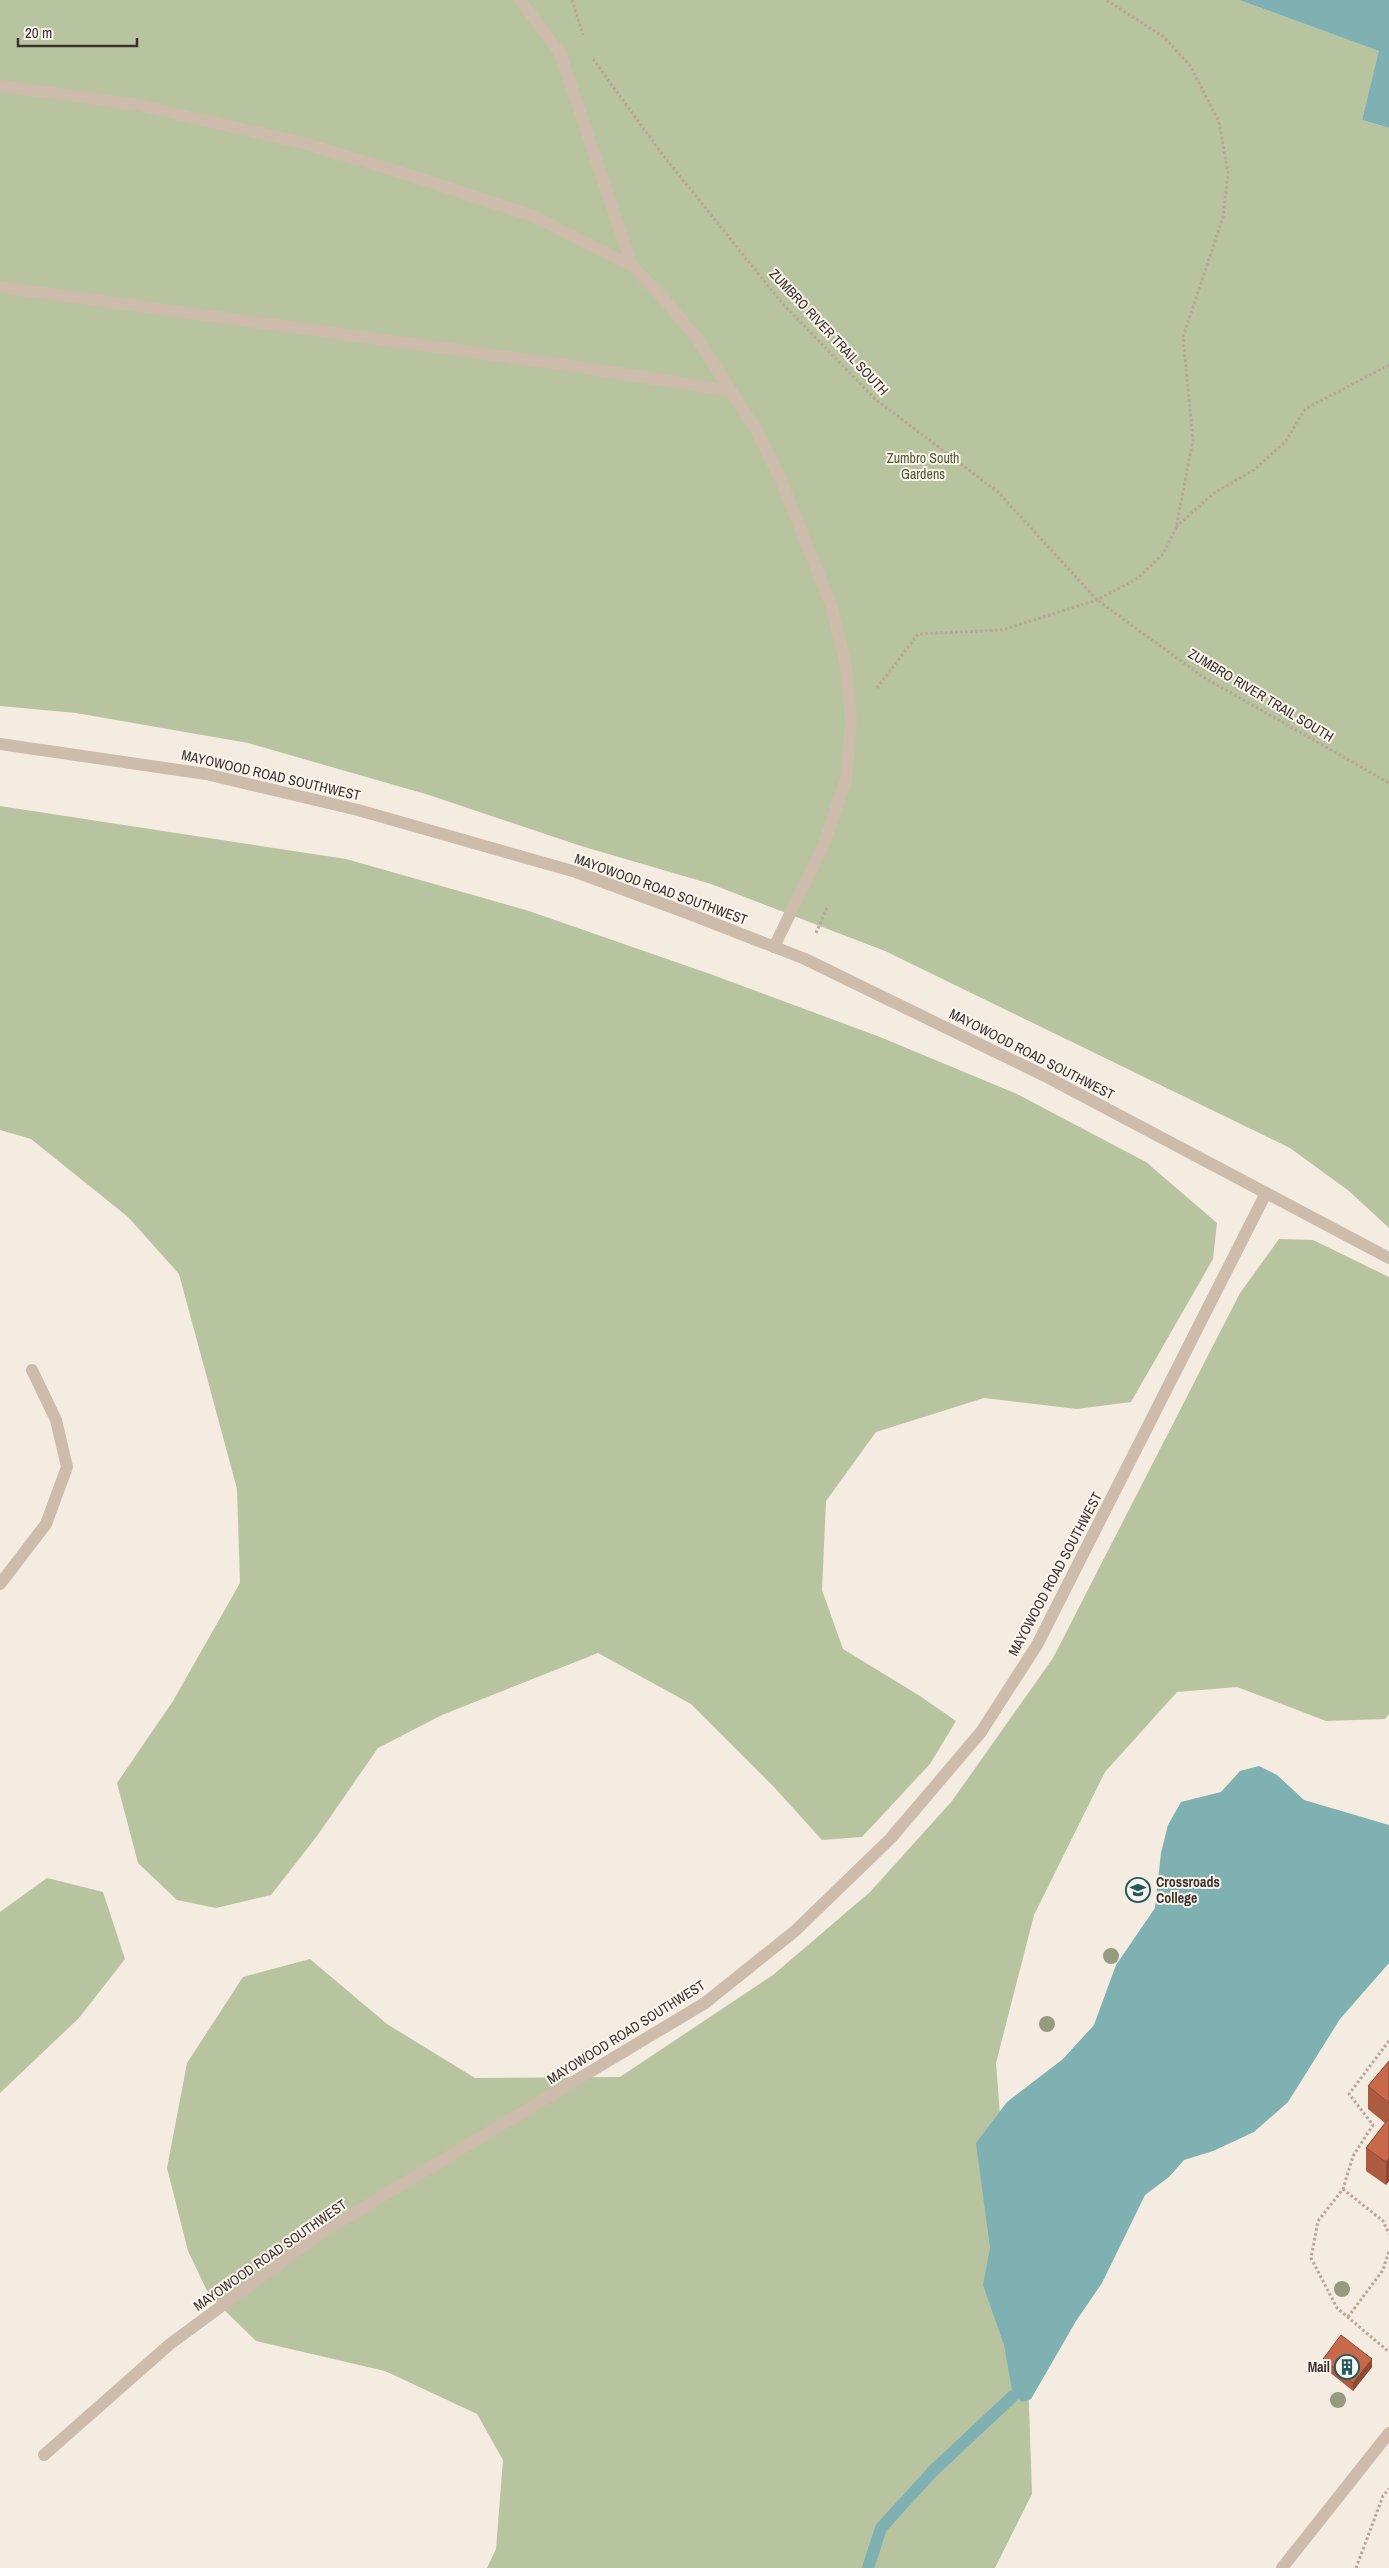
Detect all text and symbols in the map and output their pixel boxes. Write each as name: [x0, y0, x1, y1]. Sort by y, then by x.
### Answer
scale bar: [18, 15, 136, 47]
text: 20 m: [25, 22, 52, 43]
street label: ZUMBRO RIVER TRAIL SOUTH: [766, 265, 892, 399]
park label: Zumbro South Gardens: [887, 449, 959, 483]
street label: ZUMBRO RIVER TRAIL SOUTH: [1185, 644, 1337, 746]
street label: MAYOWOOD ROAD SOUTHWEST: [180, 746, 362, 804]
street label: MAYOWOOD ROAD SOUTHWEST: [572, 849, 750, 929]
street label: MAYOWOOD ROAD SOUTHWEST: [946, 1004, 1118, 1104]
street label: MAYOWOOD ROAD SOUTHWEST: [1004, 1489, 1106, 1659]
place label: Crossroads College: [1156, 1873, 1220, 1907]
school or university icon: Crossroads College: [1125, 1877, 1151, 1903]
street label: MAYOWOOD ROAD SOUTHWEST: [544, 1976, 708, 2088]
street label: MAYOWOOD ROAD SOUTHWEST: [190, 2195, 350, 2315]
building icon: Mail: [1334, 2354, 1360, 2380]
place label: Mail: [1308, 2358, 1330, 2376]

